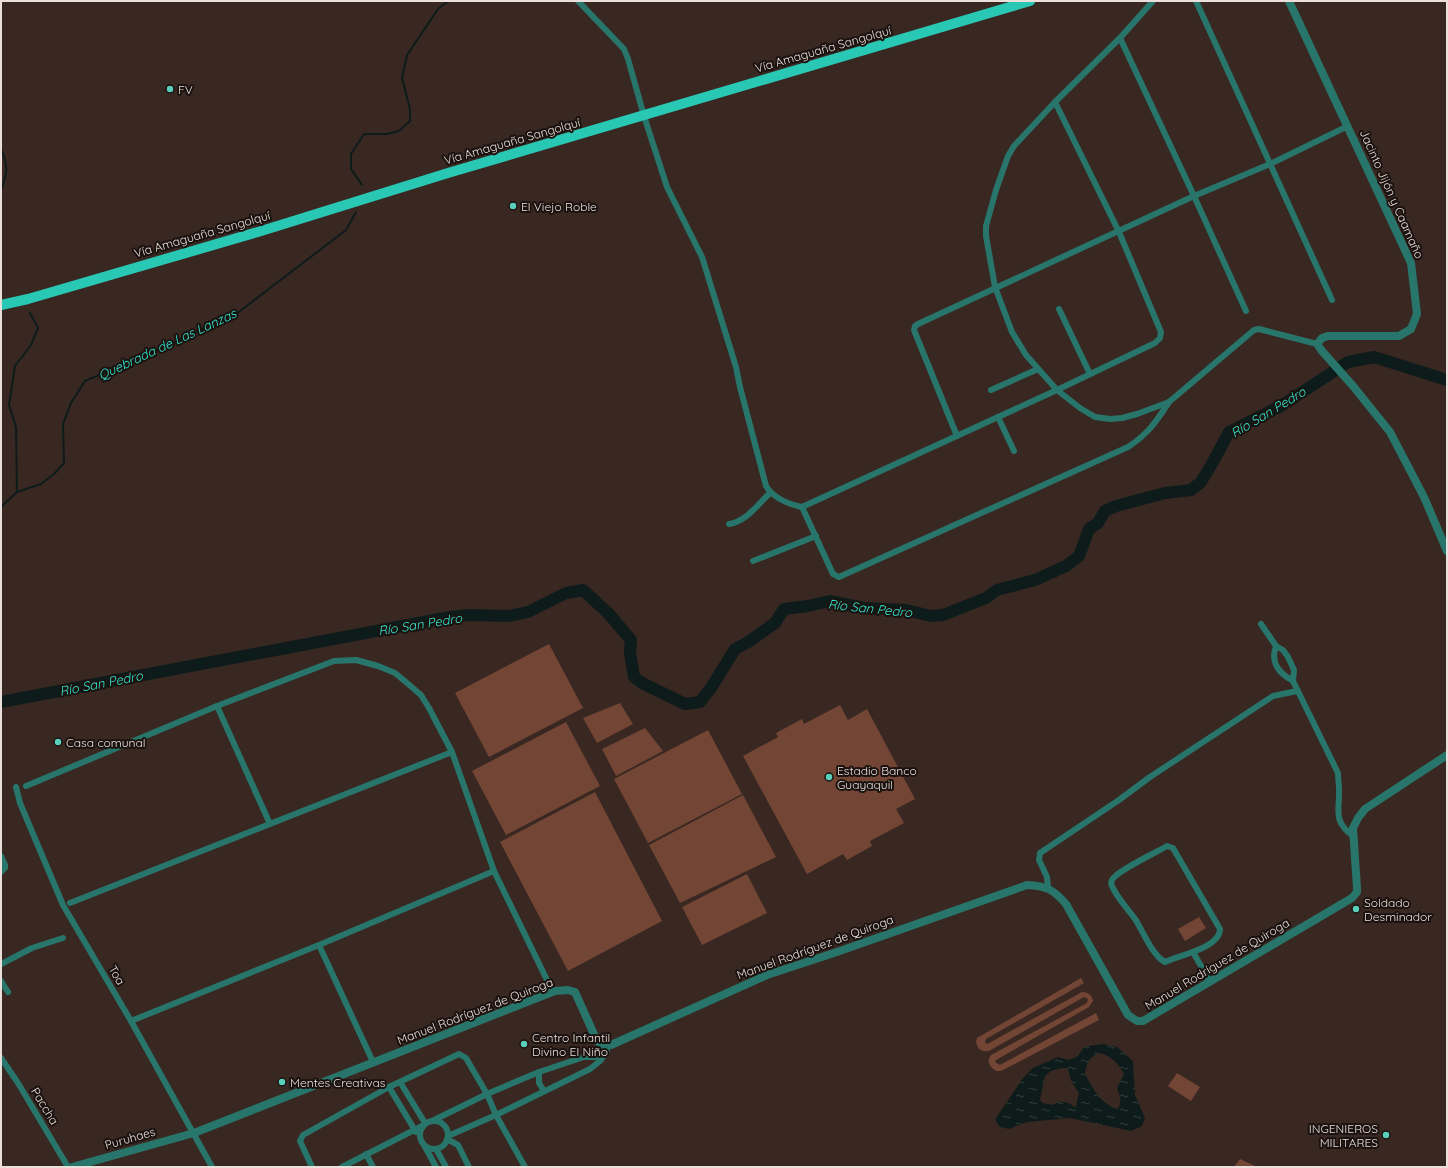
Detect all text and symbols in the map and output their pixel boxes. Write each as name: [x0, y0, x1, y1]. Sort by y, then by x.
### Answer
street label: Vía Amaguaña Sangolquí: [753, 22, 893, 76]
place label: FV: [178, 82, 193, 97]
marker: FV: [165, 84, 175, 94]
street label: Vía Amaguaña Sangolquí: [442, 114, 582, 168]
street label: Jacinto Jijón y Caamaño: [1357, 127, 1427, 261]
place label: El Viejo Roble: [521, 199, 597, 214]
marker: El Viejo Roble: [508, 201, 518, 211]
street label: Vía Amaguaña Sangolquí: [132, 207, 272, 261]
water label: Quebrada de Las Lanzas: [95, 305, 239, 383]
water label: Río San Pedro: [1228, 383, 1309, 441]
water label: Río San Pedro: [827, 596, 914, 620]
water label: Río San Pedro: [377, 609, 464, 639]
water label: Río San Pedro: [58, 667, 145, 699]
place label: Casa comunal: [66, 735, 146, 750]
marker: Casa comunal: [53, 737, 63, 747]
place label: Estadio Banco Guayaquil: [837, 763, 917, 792]
marker: Estadio Banco Guayaquil: [824, 772, 834, 782]
place label: Soldado Desminador: [1364, 895, 1432, 924]
marker: Soldado Desminador: [1351, 904, 1361, 914]
street label: Manuel Rodríguez de Quiroga: [735, 912, 895, 982]
street label: Manuel Rodríguez de Quiroga: [1142, 915, 1292, 1013]
street label: Toa: [105, 962, 129, 988]
street label: Manuel Rodríguez de Quiroga: [395, 974, 555, 1048]
place label: Centro Infantil Divino El Niño: [532, 1030, 610, 1059]
marker: Centro Infantil Divino El Niño: [519, 1039, 529, 1049]
place label: Mentes Creativas: [290, 1075, 386, 1090]
marker: Mentes Creativas: [277, 1077, 287, 1087]
street label: Paccha: [28, 1085, 62, 1127]
place label: INGENIEROS MILITARES: [1309, 1121, 1378, 1150]
street label: Puruhaes: [103, 1124, 157, 1152]
marker: INGENIEROS MILITARES: [1381, 1130, 1391, 1140]

